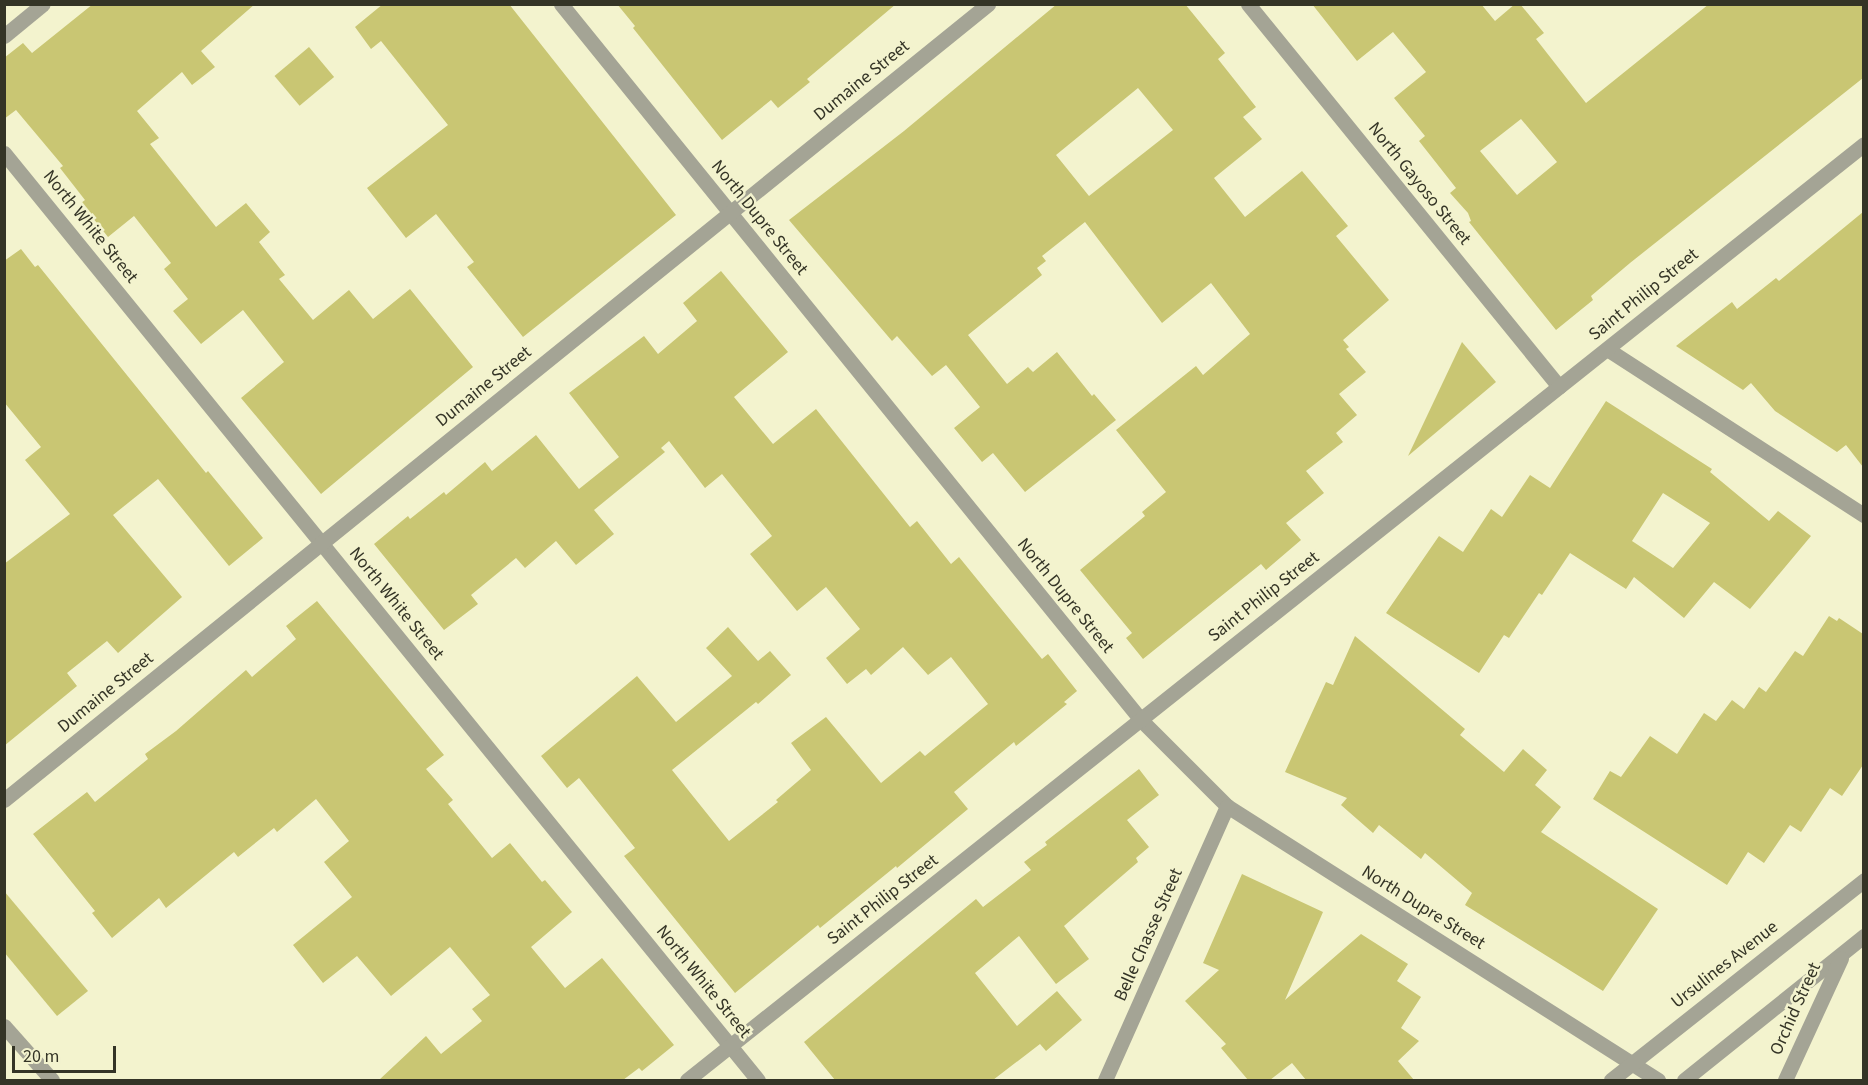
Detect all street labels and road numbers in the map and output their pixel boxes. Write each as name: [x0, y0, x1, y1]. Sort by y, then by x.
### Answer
street label: Dumaine Street: [810, 36, 914, 126]
street label: North Gayoso Street: [1363, 118, 1475, 250]
street label: North Dupre Street: [706, 156, 812, 280]
street label: North White Street: [38, 166, 142, 288]
street label: Saint Philip Street: [1585, 244, 1703, 346]
street label: Dumaine Street: [432, 342, 536, 432]
street label: North Dupre Street: [1012, 534, 1118, 658]
street label: North White Street: [344, 543, 448, 665]
street label: Saint Philip Street: [1204, 547, 1324, 647]
street label: Dumaine Street: [54, 648, 158, 738]
street label: Saint Philip Street: [823, 850, 943, 950]
street label: North Dupre Street: [1357, 861, 1489, 955]
street label: Belle Chasse Street: [1110, 865, 1188, 1005]
street label: Ursulines Avenue: [1667, 917, 1783, 1013]
street label: North White Street: [651, 921, 755, 1043]
street label: Orchid Street: [1766, 959, 1826, 1059]

